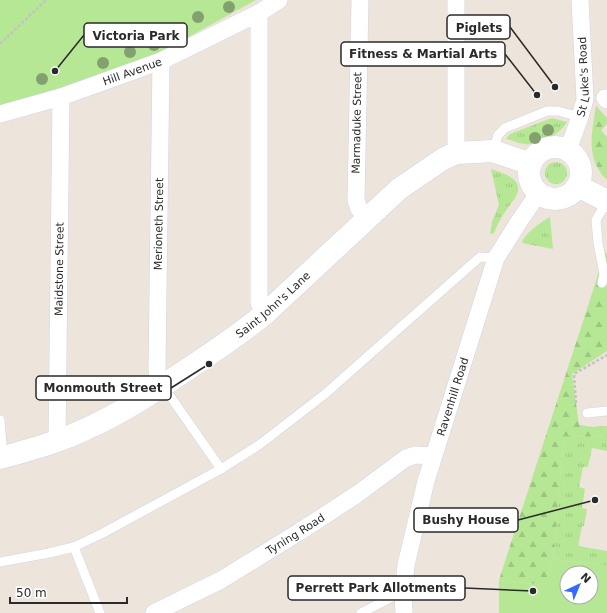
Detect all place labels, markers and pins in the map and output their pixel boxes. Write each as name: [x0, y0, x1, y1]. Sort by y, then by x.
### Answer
callout: Piglets: [447, 15, 510, 39]
callout: Victoria Park: [84, 23, 187, 47]
callout: Fitness & Martial Arts: [341, 42, 505, 66]
callout: Monmouth Street: [36, 376, 171, 400]
callout: Bushy House: [414, 508, 518, 532]
callout: Perrett Park Allotments: [288, 576, 465, 600]

